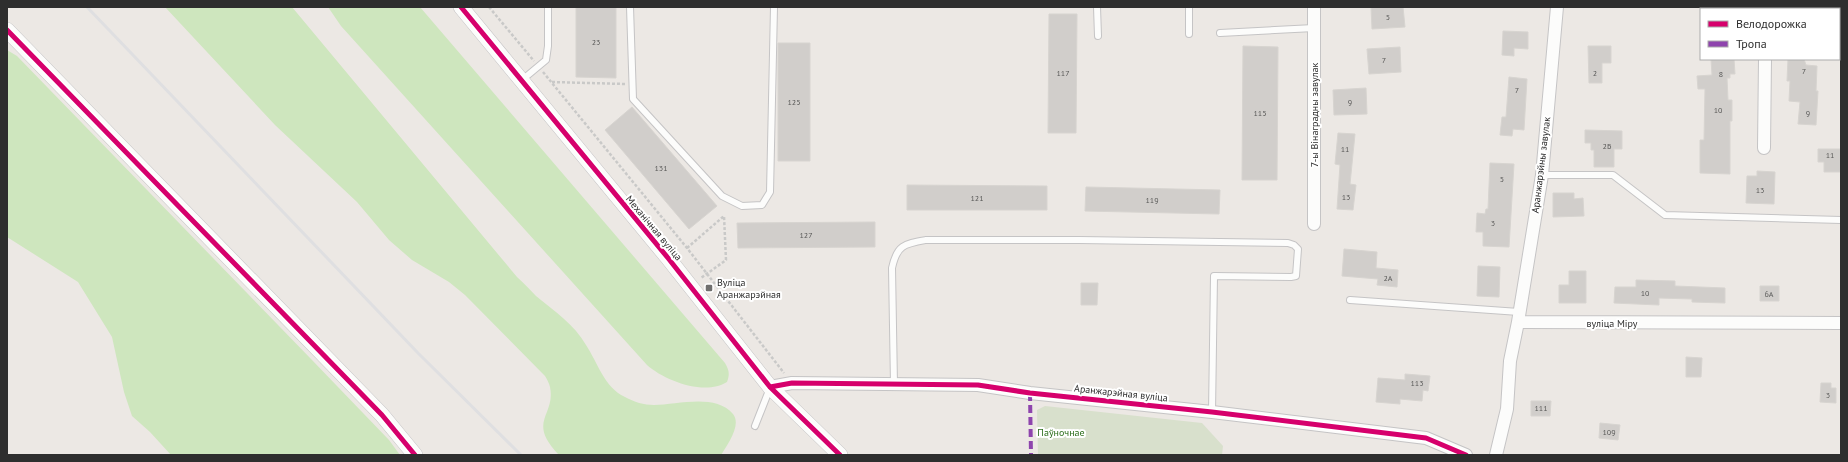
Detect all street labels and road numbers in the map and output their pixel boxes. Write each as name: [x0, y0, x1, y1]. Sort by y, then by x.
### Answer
street label: 7-ы Вінаградны завулак: [1308, 63, 1321, 167]
street label: Аранжарэйны завулак: [1529, 116, 1553, 214]
street label: Механічная вуліца: [623, 193, 685, 263]
street label: вуліца Міру: [1587, 317, 1638, 330]
street label: Аранжарэйная вуліца: [1074, 382, 1169, 404]

